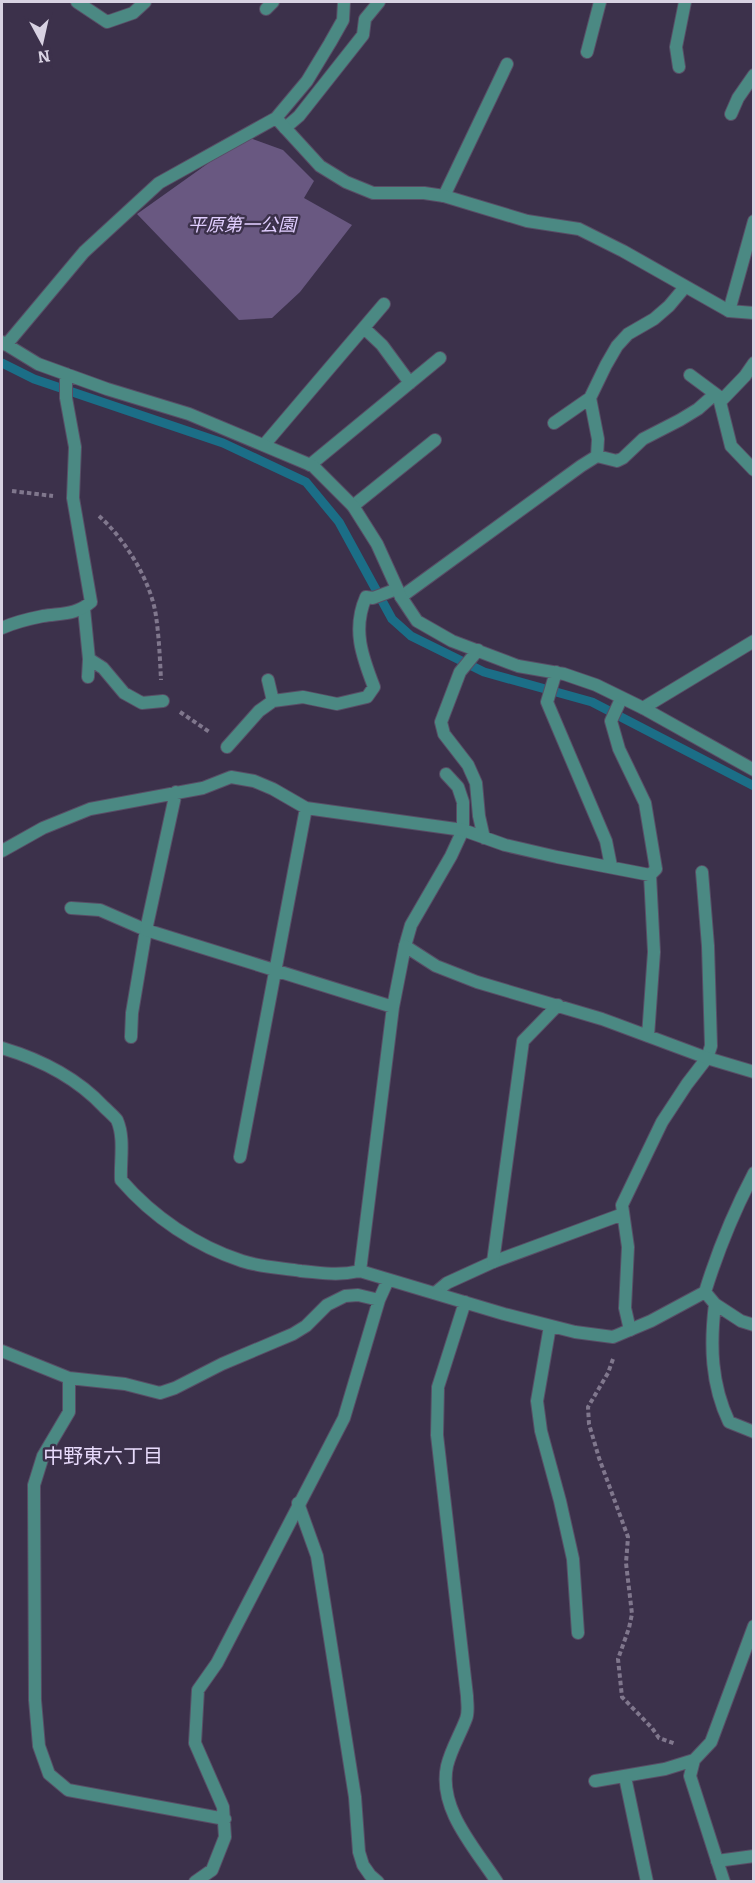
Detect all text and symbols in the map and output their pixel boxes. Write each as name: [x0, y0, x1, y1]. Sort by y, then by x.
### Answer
north arrow: [12, 12, 72, 72]
text: N: [37, 46, 51, 67]
park label: 平原第一公園: [188, 214, 299, 236]
district label: 中野東六丁目: [43, 1444, 163, 1468]

